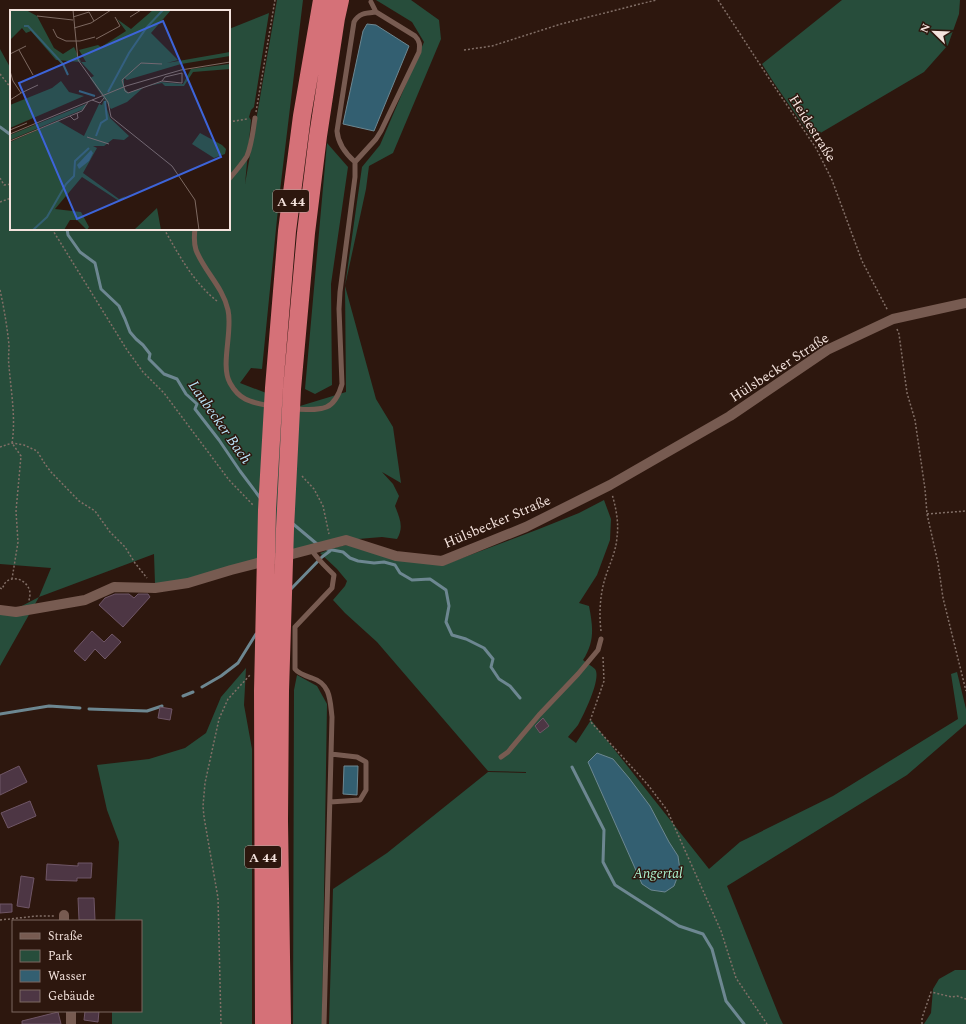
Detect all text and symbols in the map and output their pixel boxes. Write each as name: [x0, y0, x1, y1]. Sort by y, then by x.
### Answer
inset map: [10, 10, 230, 230]
north arrow: [914, 12, 954, 52]
text: N: [916, 21, 935, 36]
street label: Heidestraße: [784, 91, 842, 166]
road number: A 44: [273, 190, 309, 212]
street label: Hülsbecker Straße: [726, 327, 833, 407]
water label: Laubecker Bach: [182, 376, 257, 469]
street label: Hülsbecker Straße: [440, 489, 554, 553]
road number: A 44: [245, 846, 281, 868]
park label: Angertal: [632, 863, 683, 884]
legend: [12, 920, 142, 1012]
text: Straße: [48, 927, 83, 946]
text: Park: [48, 947, 73, 966]
text: Wasser: [48, 967, 86, 986]
text: Gebäude: [48, 987, 95, 1006]

